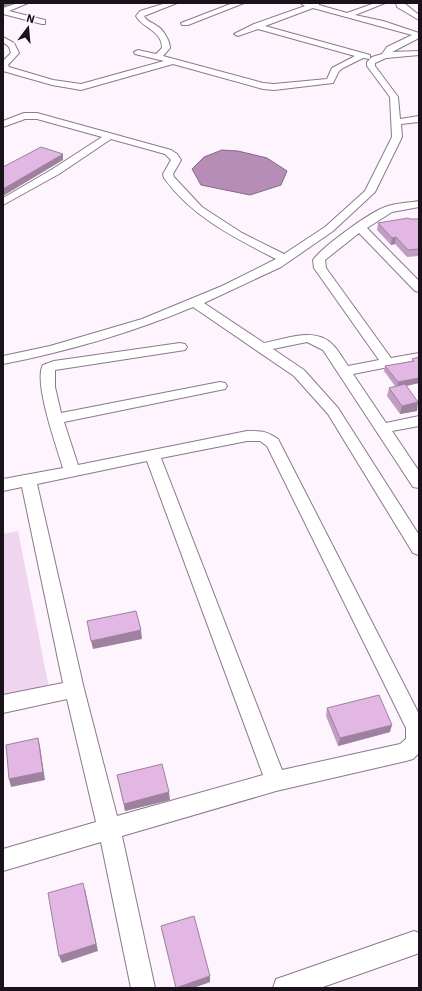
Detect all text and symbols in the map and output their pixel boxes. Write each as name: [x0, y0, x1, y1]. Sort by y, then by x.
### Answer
north arrow: [8, 8, 48, 48]
text: N: [25, 11, 37, 26]

